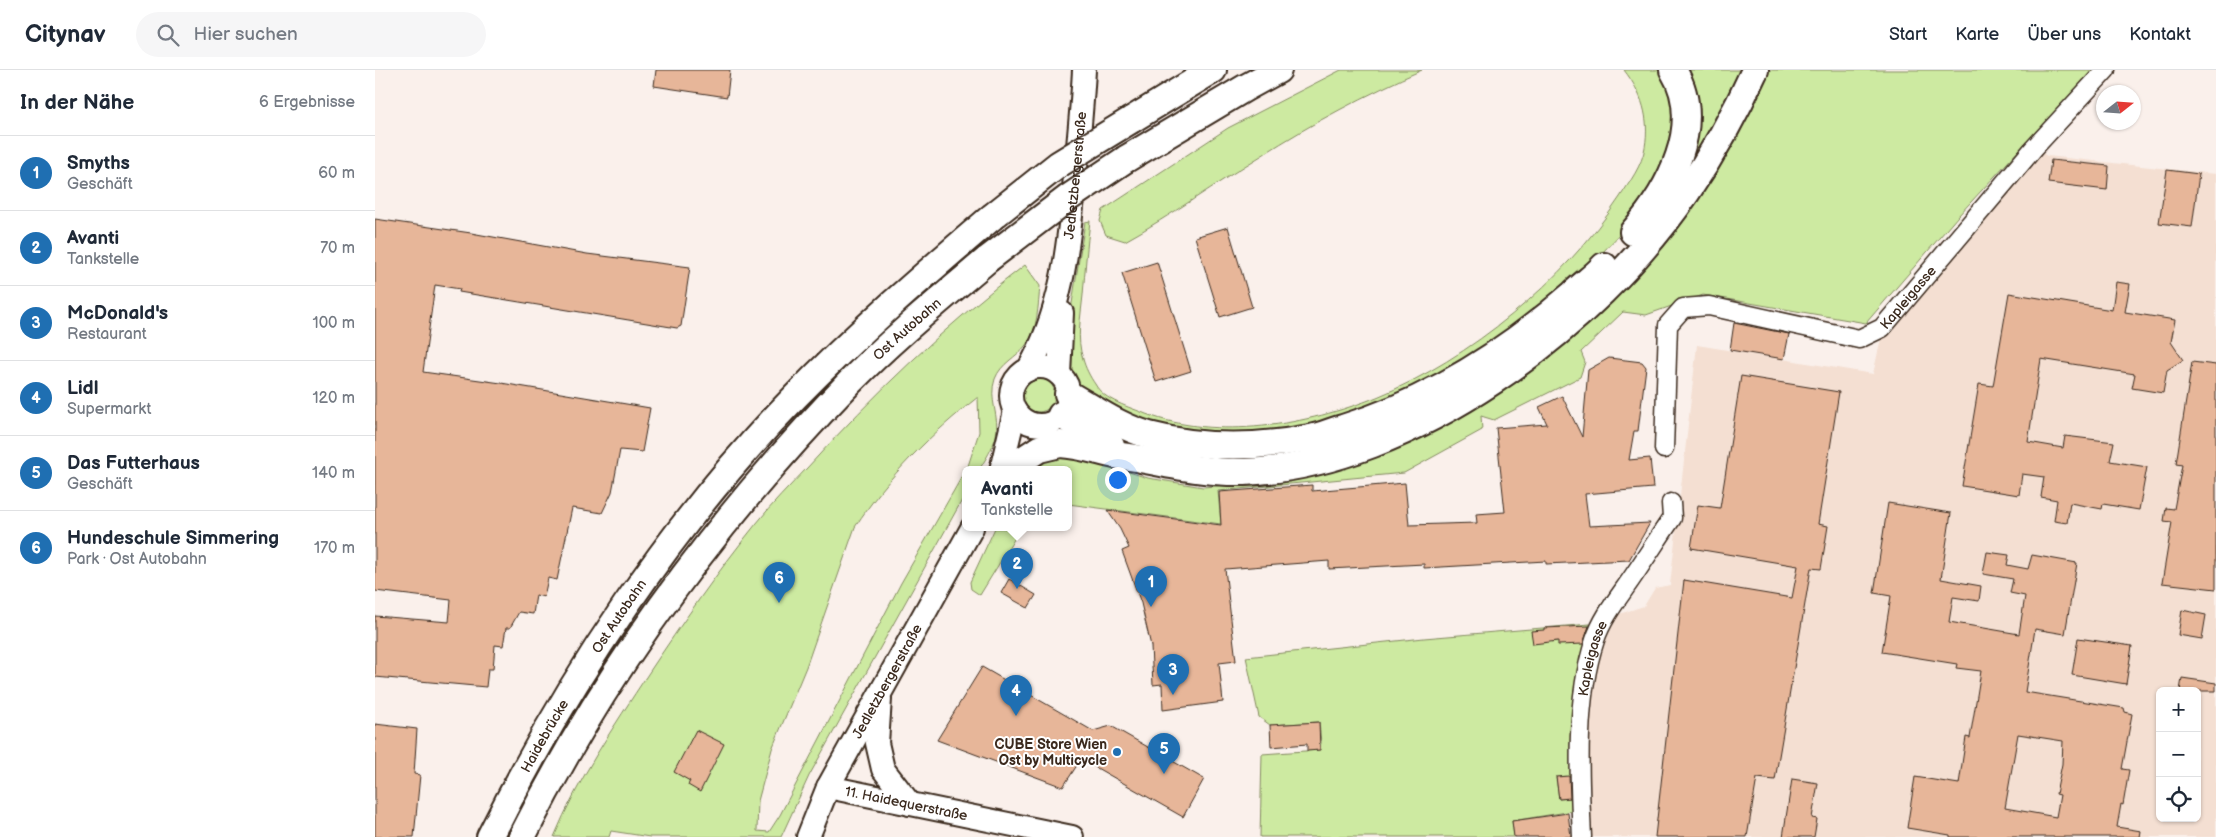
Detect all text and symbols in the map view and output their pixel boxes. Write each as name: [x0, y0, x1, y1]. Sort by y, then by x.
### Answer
search box: [136, 12, 486, 57]
text: Citynav: [25, 20, 106, 49]
icon: search: [154, 21, 182, 49]
text: Hier suchen: [194, 23, 298, 46]
text: Start: [1889, 24, 1927, 45]
text: Karte: [1955, 24, 1999, 45]
text: Über uns: [2027, 24, 2101, 45]
text: Kontakt: [2129, 24, 2191, 45]
north arrow: [2096, 85, 2141, 130]
text: In der Nähe: [20, 90, 134, 115]
text: 6 Ergebnisse: [259, 93, 355, 112]
street label: Jedletzbergerstraße: [1060, 111, 1090, 240]
text: Smyths: [67, 152, 130, 175]
text: 1: [33, 164, 39, 183]
text: 60 m: [318, 164, 355, 183]
text: Geschäft: [67, 175, 133, 194]
text: Avanti: [67, 227, 119, 250]
text: 2: [31, 239, 41, 258]
text: 70 m: [320, 239, 355, 258]
text: Tankstelle: [67, 250, 139, 269]
street label: Kapleigasse: [1876, 262, 1939, 333]
street label: Ost Autobahn: [869, 294, 944, 363]
text: McDonald's: [67, 302, 168, 325]
text: 3: [31, 314, 41, 333]
text: 100 m: [312, 314, 355, 333]
text: Restaurant: [67, 325, 147, 344]
text: Lidl: [67, 377, 98, 400]
text: 4: [31, 389, 41, 408]
text: 120 m: [312, 389, 355, 408]
text: Supermarkt: [67, 400, 151, 419]
text: Das Futterhaus: [67, 452, 200, 475]
text: 5: [31, 464, 41, 483]
text: 140 m: [312, 464, 355, 483]
popup: [962, 466, 1072, 531]
your location: [1105, 467, 1131, 493]
text: Geschäft: [67, 475, 133, 494]
text: Avanti: [981, 478, 1033, 501]
text: Tankstelle: [981, 501, 1053, 520]
text: Hundeschule Simmering: [67, 527, 279, 550]
text: 6: [31, 539, 41, 558]
text: 170 m: [314, 539, 355, 558]
pin: 2: [1001, 548, 1033, 589]
text: Park · Ost Autobahn: [67, 550, 207, 569]
pin: 6: [763, 562, 795, 603]
pin: 1: [1135, 566, 1167, 607]
street label: Ost Autobahn: [588, 576, 650, 656]
street label: Kapleigasse: [1574, 618, 1611, 697]
street label: Jedletzbergerstraße: [848, 621, 925, 741]
pin: 3: [1157, 654, 1189, 695]
pin: 4: [1000, 675, 1032, 716]
map controls: [2156, 687, 2201, 822]
button: +: [2156, 687, 2201, 732]
street label: Haidebrücke: [517, 696, 572, 775]
button: −: [2156, 732, 2201, 777]
pin: 5: [1148, 733, 1180, 774]
place label: CUBE Store Wien Ost by Multicycle: [995, 736, 1107, 769]
marker: CUBE Store Wien Ost by Multicycle: [1111, 746, 1123, 758]
button: locate: [2156, 777, 2201, 822]
street label: 11. Haidequerstraße: [844, 782, 969, 824]

